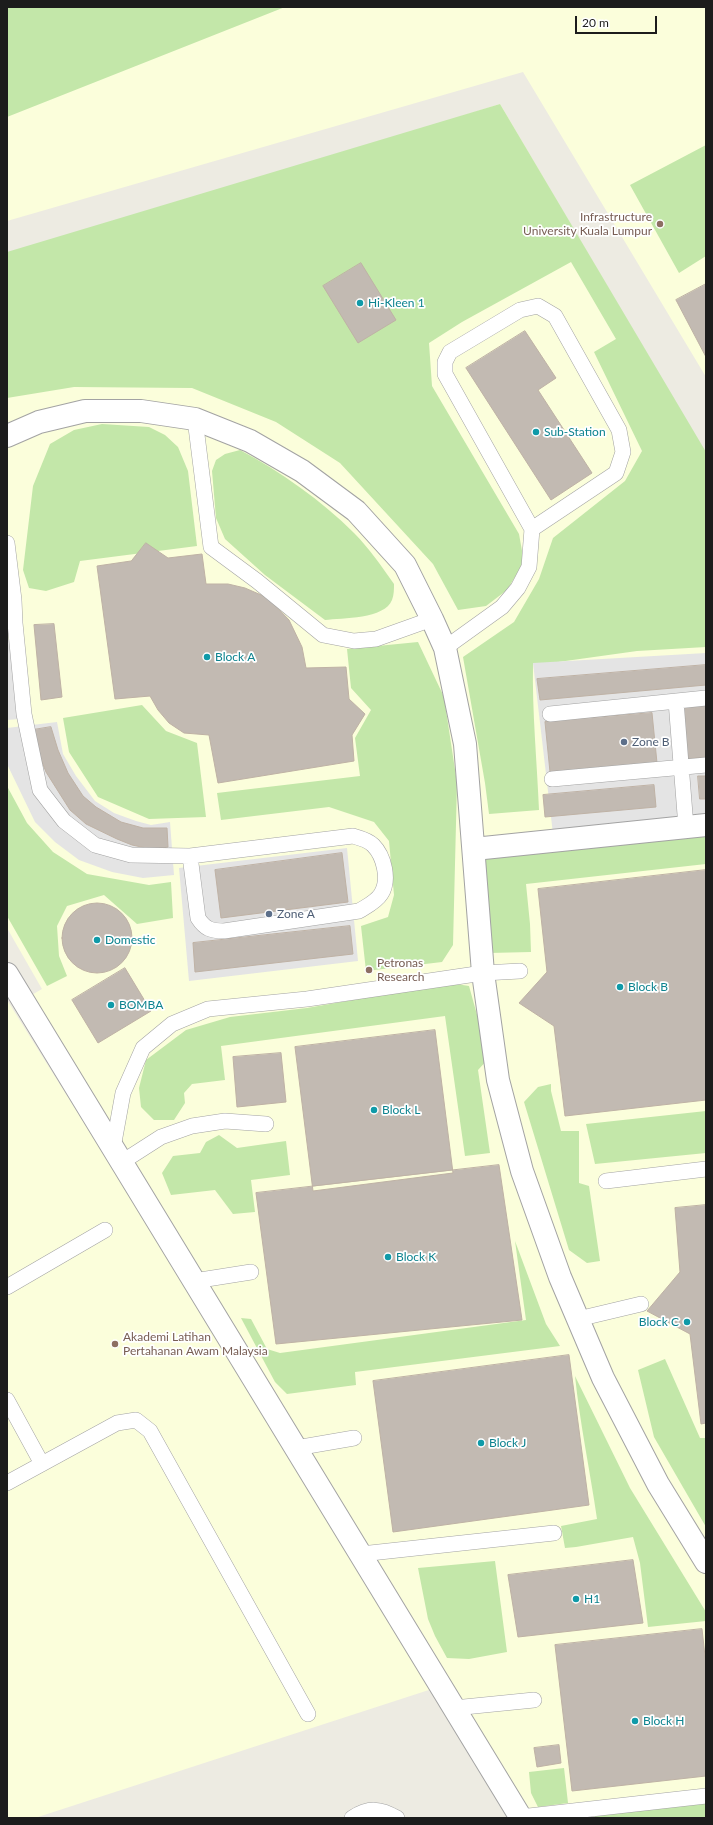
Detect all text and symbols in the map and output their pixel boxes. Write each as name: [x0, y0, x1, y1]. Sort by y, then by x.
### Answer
scale bar: [577, 8, 659, 34]
text: 20 m: [582, 15, 609, 30]
place label: Infrastructure University Kuala Lumpur: [523, 210, 652, 238]
marker: Infrastructure University Kuala Lumpur: [655, 219, 665, 229]
place label: Hi-Kleen 1: [368, 296, 425, 310]
marker: Hi-Kleen 1: [355, 298, 365, 308]
place label: Sub-Station: [544, 425, 606, 439]
marker: Sub-Station: [531, 427, 541, 437]
place label: Block A: [215, 650, 255, 664]
marker: Block A: [202, 652, 212, 662]
place label: Zone B: [632, 735, 670, 749]
marker: Zone B: [619, 737, 629, 747]
place label: Zone A: [277, 907, 315, 921]
marker: Zone A: [264, 909, 274, 919]
place label: Domestic: [105, 933, 155, 947]
marker: Domestic: [92, 935, 102, 945]
place label: Petronas Research: [377, 956, 425, 984]
marker: Petronas Research: [364, 965, 374, 975]
place label: Block B: [628, 980, 668, 994]
marker: Block B: [615, 982, 625, 992]
place label: BOMBA: [119, 998, 163, 1012]
marker: BOMBA: [106, 1000, 116, 1010]
place label: Block L: [382, 1103, 420, 1117]
marker: Block L: [369, 1105, 379, 1115]
place label: Block K: [396, 1250, 436, 1264]
marker: Block K: [383, 1252, 393, 1262]
place label: Block C: [639, 1315, 679, 1329]
marker: Block C: [682, 1317, 692, 1327]
place label: Akademi Latihan Pertahanan Awam Malaysia: [123, 1330, 268, 1358]
marker: Akademi Latihan Pertahanan Awam Malaysia: [110, 1339, 120, 1349]
place label: Block J: [489, 1436, 526, 1450]
marker: Block J: [476, 1438, 486, 1448]
place label: H1: [584, 1592, 600, 1606]
marker: H1: [571, 1594, 581, 1604]
place label: Block H: [643, 1714, 684, 1728]
marker: Block H: [630, 1716, 640, 1726]

